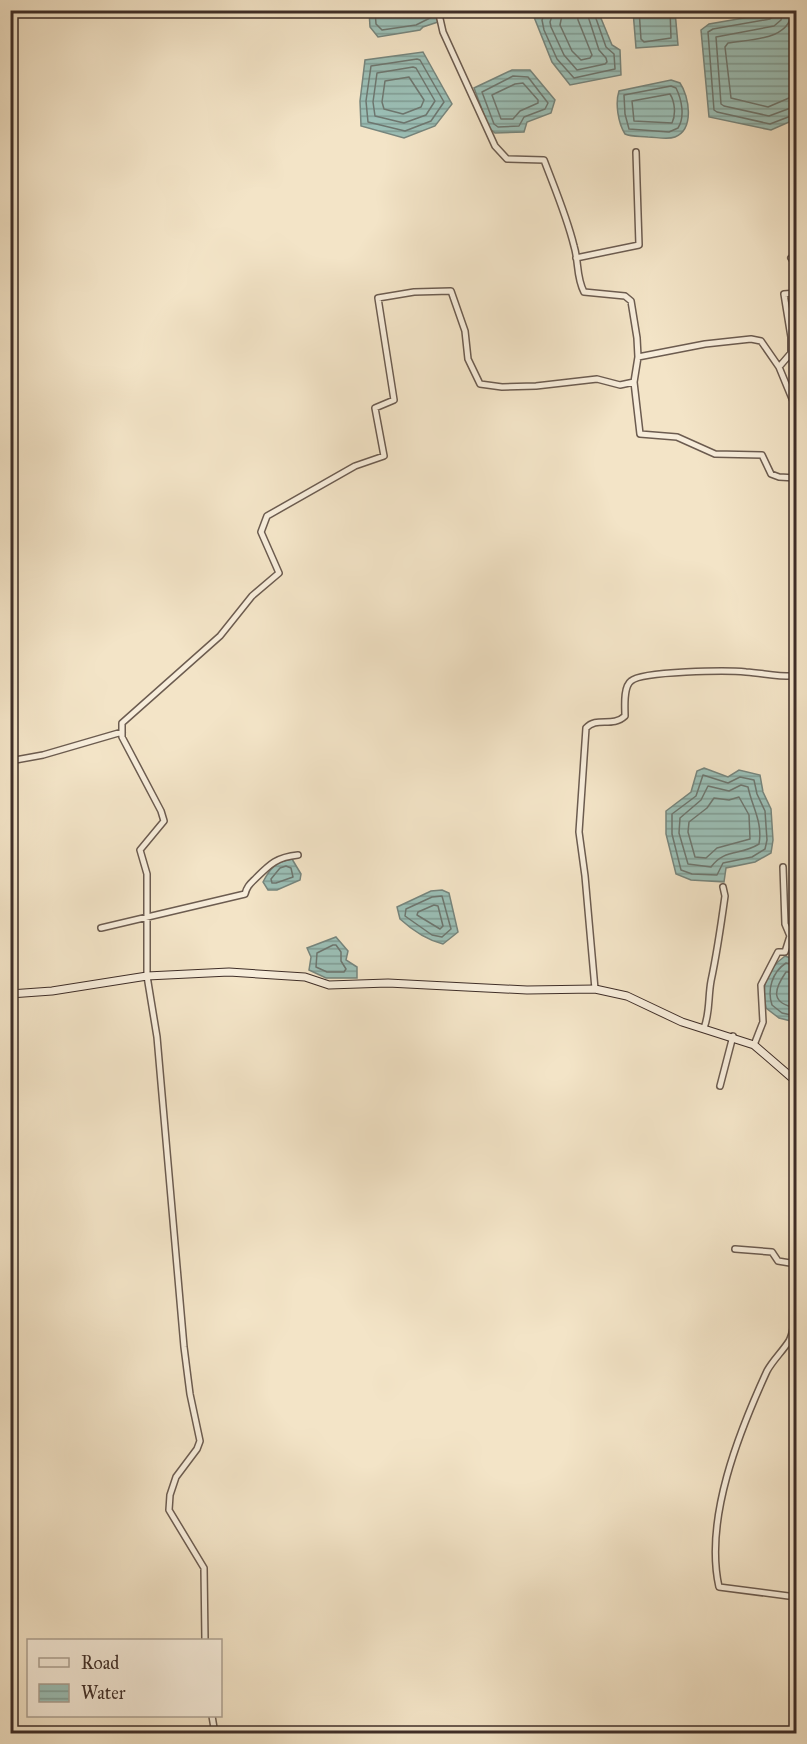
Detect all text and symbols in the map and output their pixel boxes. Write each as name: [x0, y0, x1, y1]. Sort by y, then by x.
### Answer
legend: [27, 1639, 222, 1717]
text: Road: [81, 1652, 119, 1674]
text: Water: [81, 1682, 126, 1704]

